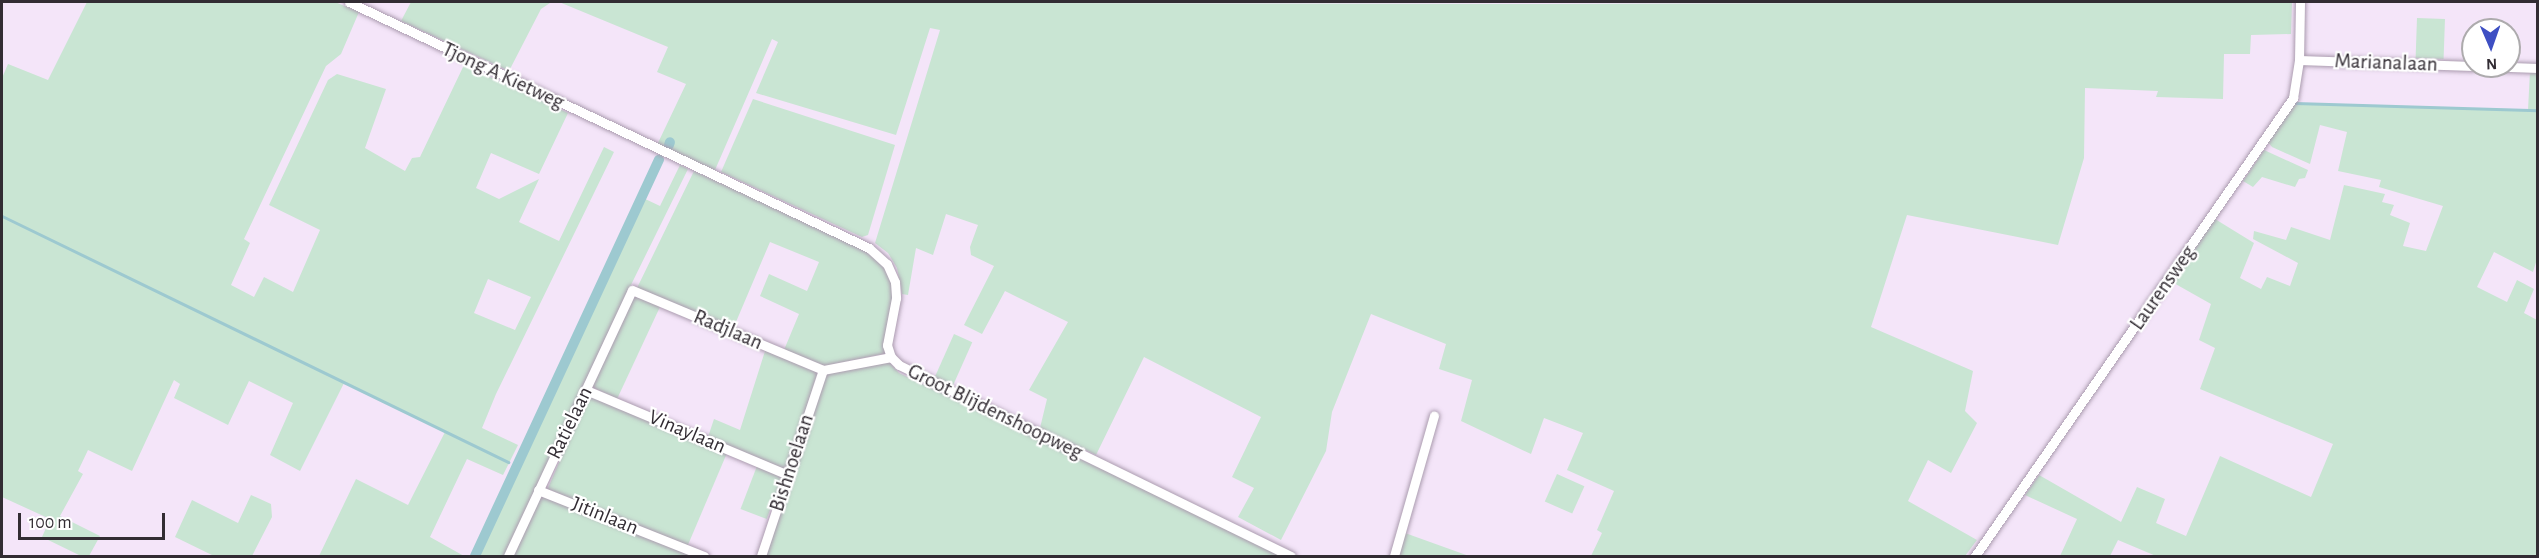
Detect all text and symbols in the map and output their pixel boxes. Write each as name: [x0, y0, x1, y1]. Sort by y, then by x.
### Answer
north arrow: [2461, 18, 2521, 78]
street label: Tjong A Kietweg: [438, 37, 568, 115]
street label: Marianalaan: [2334, 49, 2438, 77]
text: N: [2486, 56, 2497, 72]
street label: Laurensweg: [2125, 241, 2201, 335]
street label: Radjlaan: [690, 304, 766, 356]
street label: Groot Blijdenshoopweg: [903, 359, 1087, 465]
street label: Ratielaan: [542, 383, 598, 463]
street label: Vinaylaan: [645, 405, 729, 459]
street label: Bishnoelaan: [764, 411, 820, 515]
street label: Jitinlaan: [568, 491, 642, 541]
scale bar: [21, 501, 168, 539]
text: 100 m: [29, 514, 72, 532]

